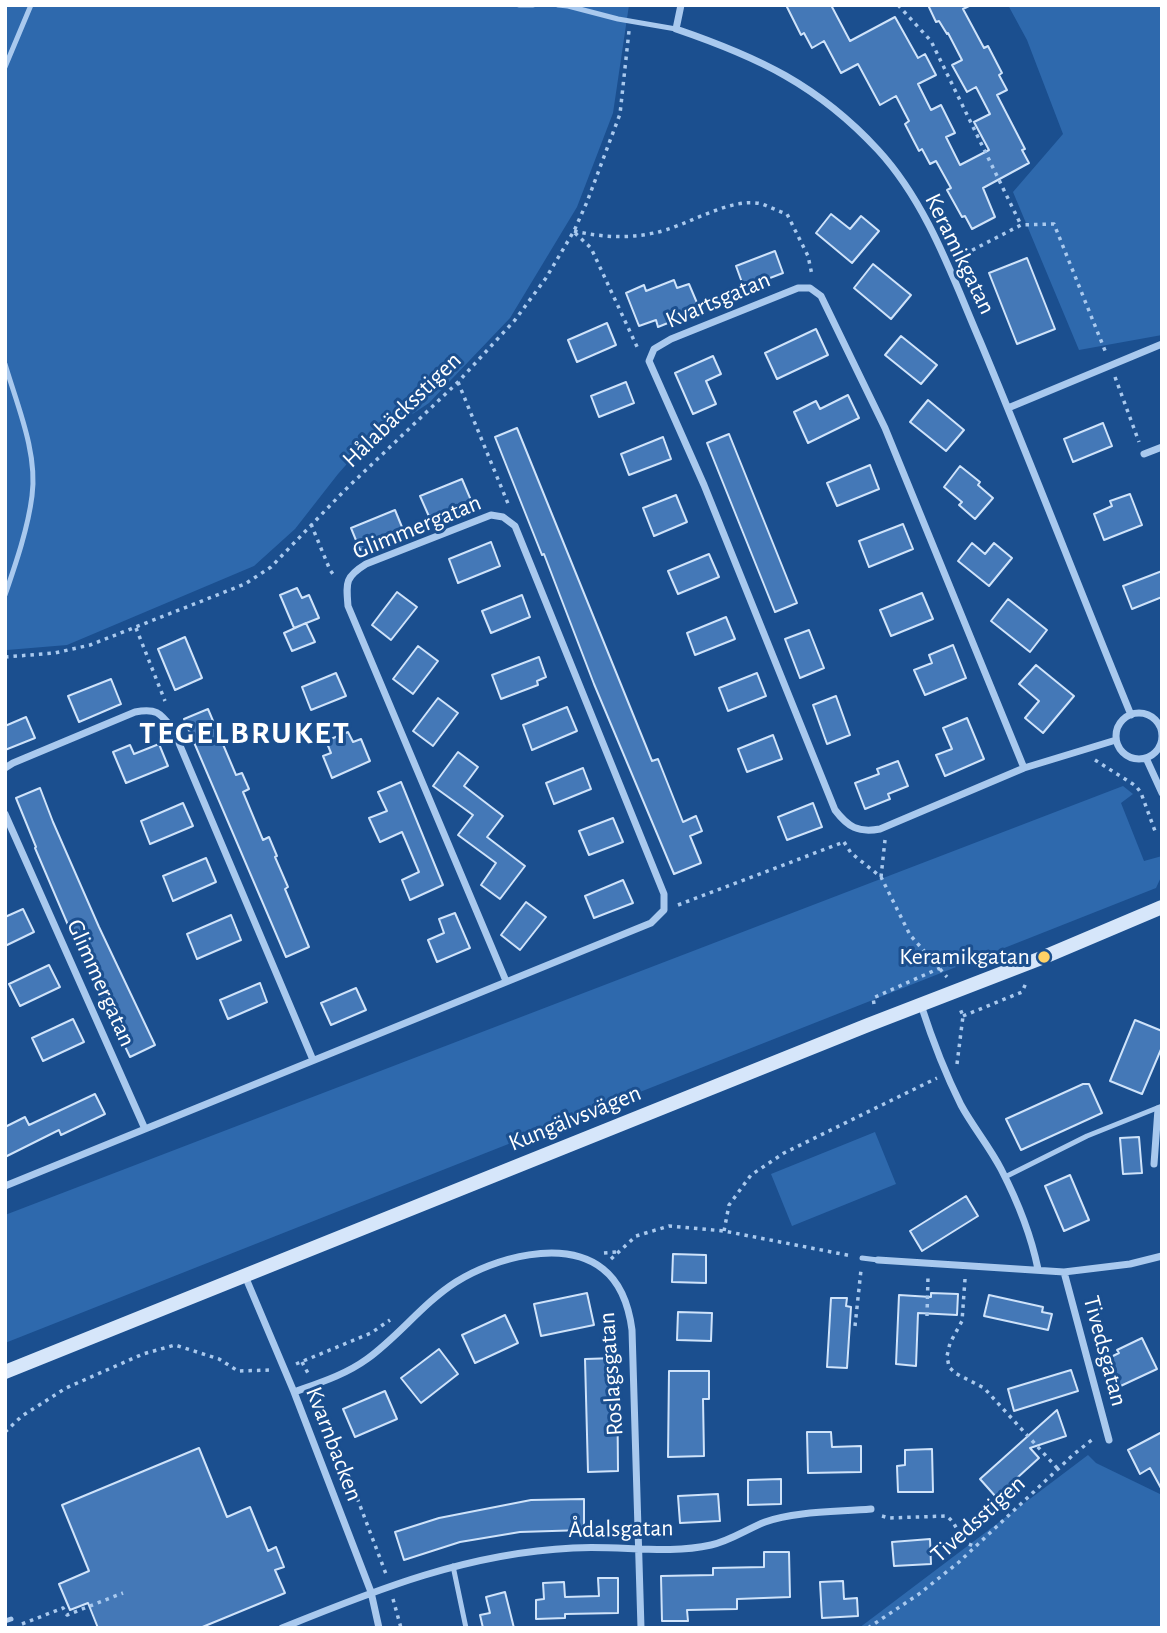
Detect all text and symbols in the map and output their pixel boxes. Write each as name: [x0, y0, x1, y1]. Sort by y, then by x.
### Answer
street label: Keramikgatan: [918, 189, 1002, 319]
street label: Kvartsgatan: [661, 265, 775, 335]
street label: Hålabäcksstigen: [337, 346, 467, 474]
street label: Glimmergatan: [348, 488, 486, 566]
district label: TEGELBRUKET: [141, 714, 349, 752]
street label: Glimmergatan: [60, 915, 142, 1051]
place label: Keramikgatan: [899, 943, 1030, 971]
marker: Keramikgatan: [1036, 949, 1052, 965]
street label: Kungälvsvägen: [504, 1078, 646, 1158]
street label: Tivedsgatan: [1076, 1293, 1134, 1409]
street label: Roslagsgatan: [592, 1311, 630, 1437]
street label: Kvarnbacken: [299, 1383, 369, 1505]
street label: Tivedsstigen: [925, 1469, 1031, 1569]
street label: Ådalsgatan: [568, 1514, 674, 1544]

